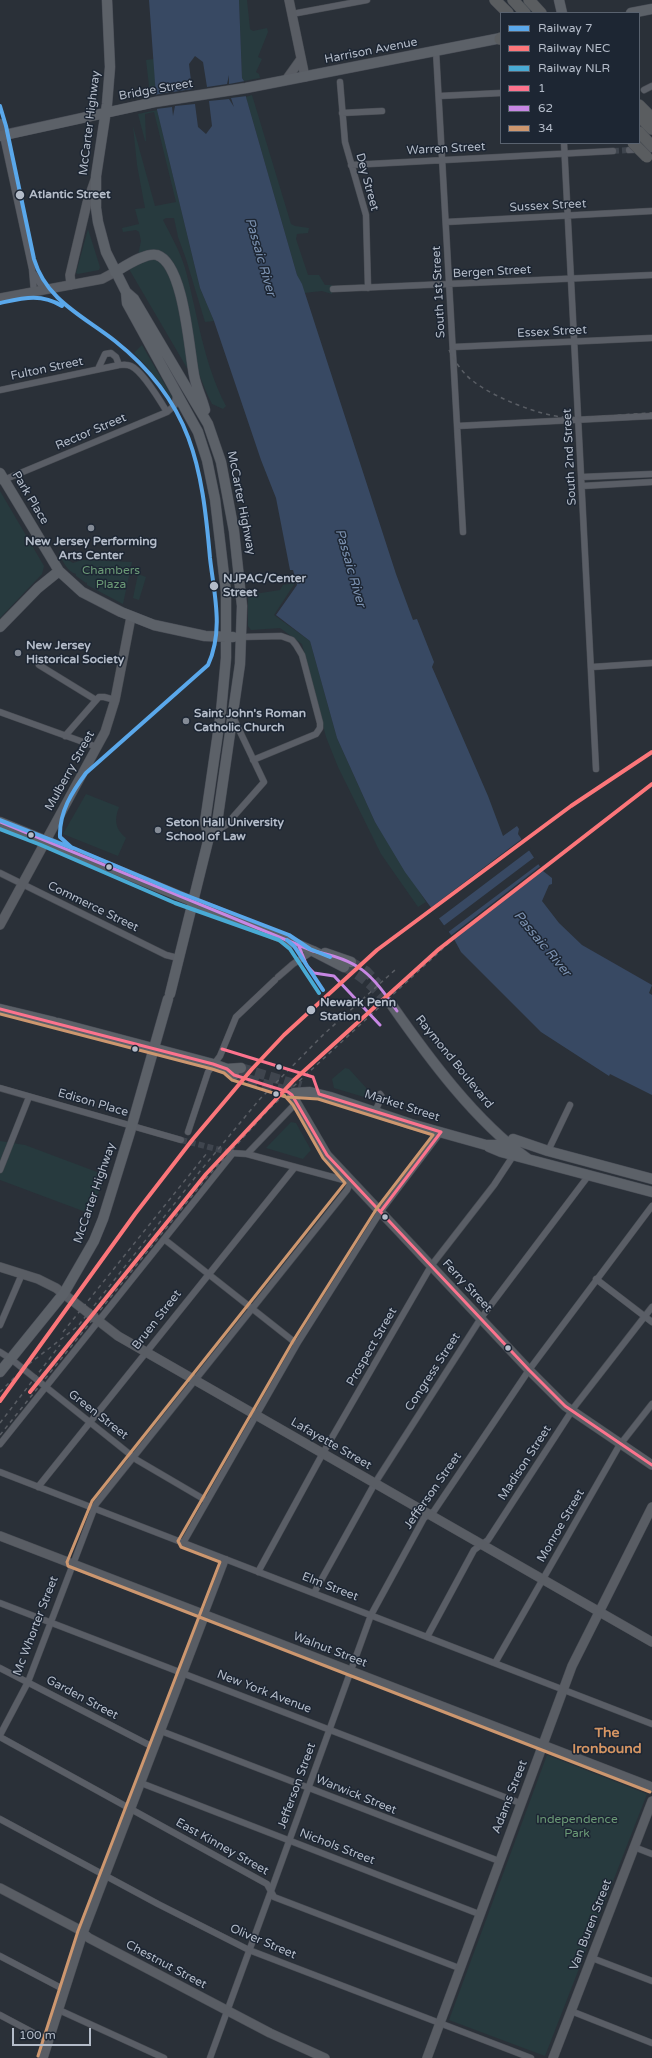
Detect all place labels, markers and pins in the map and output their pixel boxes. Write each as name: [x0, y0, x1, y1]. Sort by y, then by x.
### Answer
place label: Atlantic Street: [29, 188, 111, 202]
marker: Atlantic Street: [14, 189, 26, 201]
marker: New Jersey Performing Arts Center: [86, 523, 96, 533]
place label: New Jersey Performing Arts Center: [25, 535, 157, 563]
place label: NJPAC/Center Street: [223, 572, 306, 600]
marker: NJPAC/Center Street: [208, 580, 220, 592]
place label: New Jersey Historical Society: [26, 639, 124, 667]
marker: New Jersey Historical Society: [13, 648, 23, 658]
place label: Saint John's Roman Catholic Church: [194, 707, 306, 735]
marker: Saint John's Roman Catholic Church: [181, 716, 191, 726]
place label: Seton Hall University School of Law: [166, 816, 284, 844]
marker: Seton Hall University School of Law: [153, 825, 163, 835]
unlabelled marker: [26, 830, 36, 840]
unlabelled marker: [104, 862, 114, 872]
place label: Newark Penn Station: [320, 996, 396, 1024]
marker: Newark Penn Station: [305, 1004, 317, 1016]
unlabelled marker: [130, 1044, 140, 1054]
unlabelled marker: [274, 1062, 284, 1072]
unlabelled marker: [271, 1089, 281, 1099]
unlabelled marker: [380, 1212, 390, 1222]
unlabelled marker: [503, 1343, 513, 1353]

